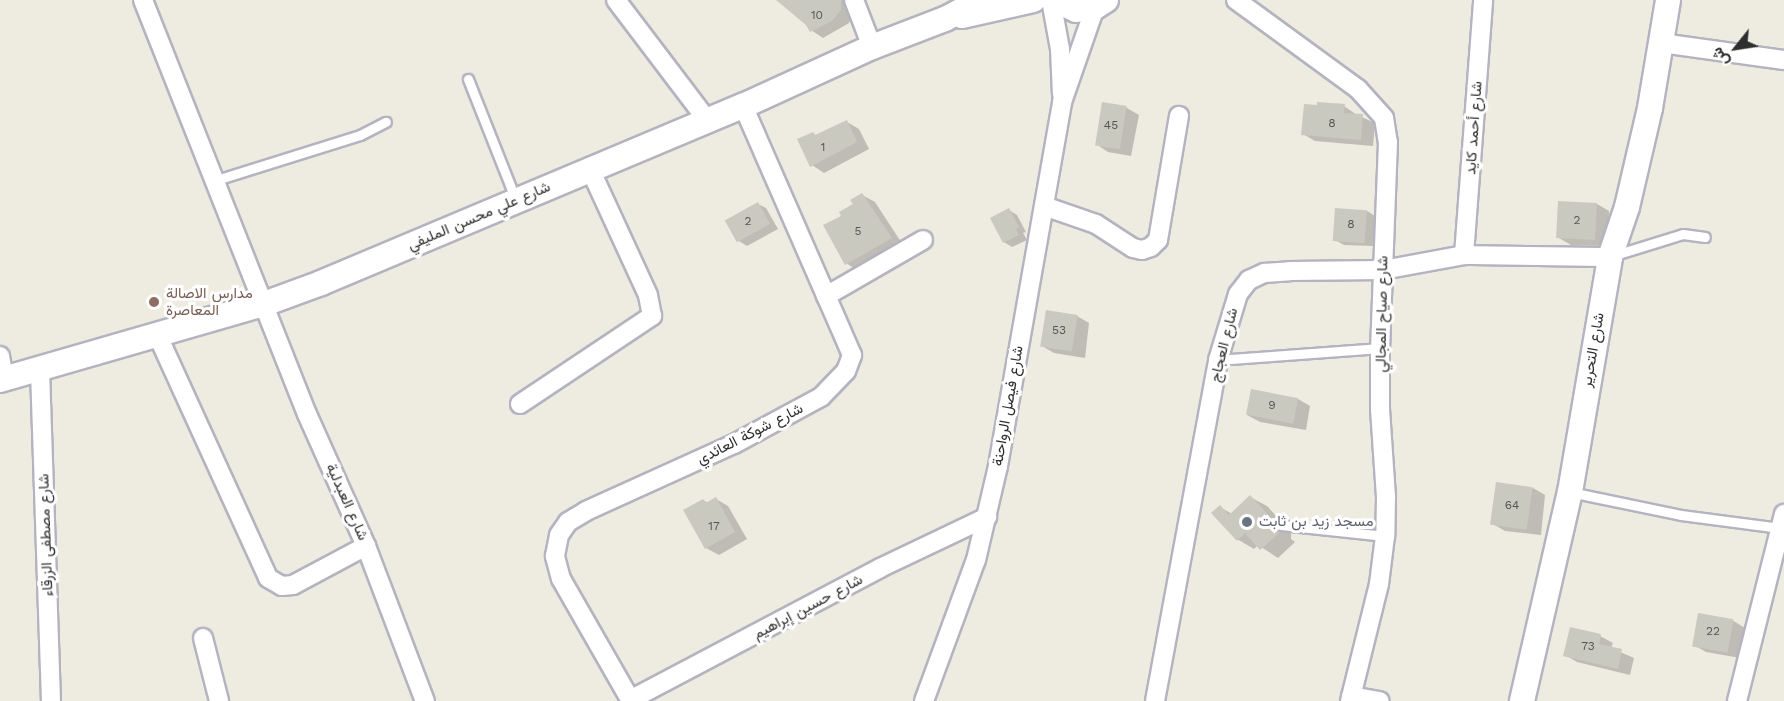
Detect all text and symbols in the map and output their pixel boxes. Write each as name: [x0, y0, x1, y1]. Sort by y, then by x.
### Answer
house number: 10: [811, 9, 823, 23]
north arrow: [1706, 18, 1766, 78]
text: ش: [1707, 44, 1733, 70]
street label: شارع أحمد كايد: [1462, 81, 1486, 175]
house number: 8: [1328, 117, 1336, 131]
house number: 45: [1104, 119, 1118, 133]
house number: 1: [821, 141, 825, 155]
street label: شارع علي محسن المليفي: [405, 178, 553, 254]
house number: 2: [1574, 214, 1580, 228]
house number: 2: [745, 215, 751, 229]
house number: 8: [1347, 218, 1355, 232]
house number: 5: [855, 225, 861, 239]
street label: شارع صياح المجالي: [1372, 255, 1392, 373]
place label: مدارس الاصالة المعاصرة: [166, 284, 253, 319]
marker: مدارس الاصالة المعاصرة: [147, 295, 161, 309]
street label: شارع العجاج: [1206, 306, 1242, 384]
street label: شارع التحرير: [1578, 311, 1608, 389]
house number: 53: [1052, 324, 1066, 338]
street label: شارع فيصل الرواحنة: [989, 344, 1027, 468]
street label: شارع شوكة العائدي: [694, 399, 806, 469]
house number: 9: [1268, 399, 1276, 413]
street label: شارع العبدلية: [322, 461, 372, 543]
street label: شارع مصطفى الزرقاء: [35, 473, 57, 597]
house number: 64: [1505, 499, 1519, 513]
place label: مسجد زيد بن ثابت: [1259, 513, 1373, 531]
marker: مسجد زيد بن ثابت: [1240, 515, 1254, 529]
house number: 17: [708, 520, 720, 534]
street label: شارع حسين إبراهيم: [750, 571, 866, 643]
house number: 22: [1706, 625, 1720, 639]
house number: 73: [1581, 640, 1595, 654]

